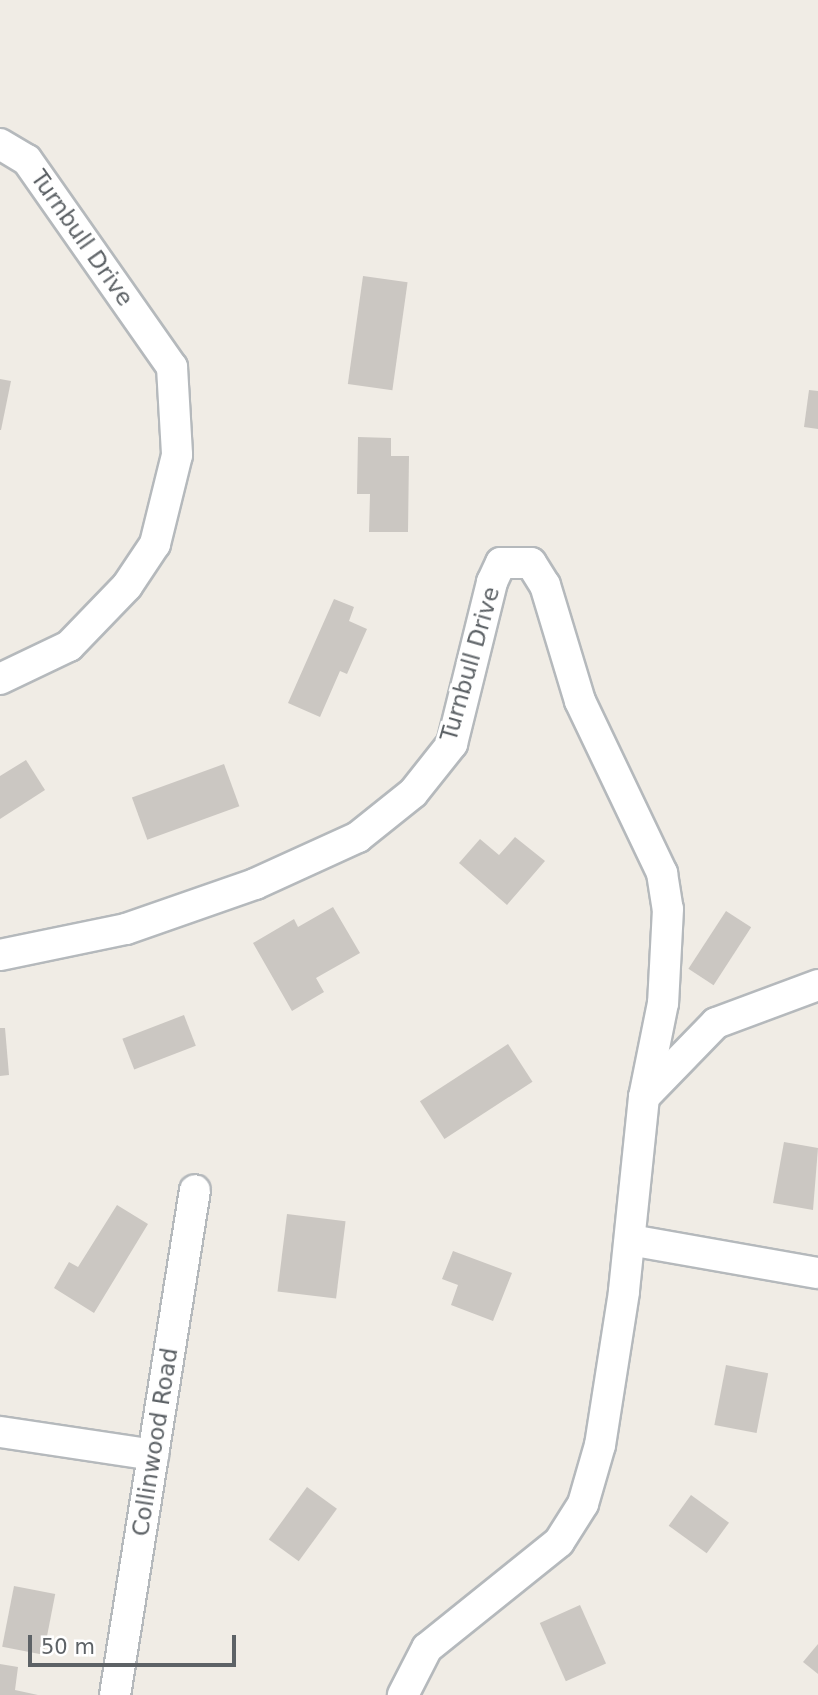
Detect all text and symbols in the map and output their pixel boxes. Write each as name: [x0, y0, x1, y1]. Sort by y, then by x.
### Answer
street label: Turnbull Drive: [25, 165, 139, 311]
street label: Turnbull Drive: [435, 584, 505, 744]
street label: Collinwood Road: [126, 1346, 184, 1538]
scale bar: [32, 1622, 240, 1666]
text: 50 m: [41, 1635, 95, 1659]

